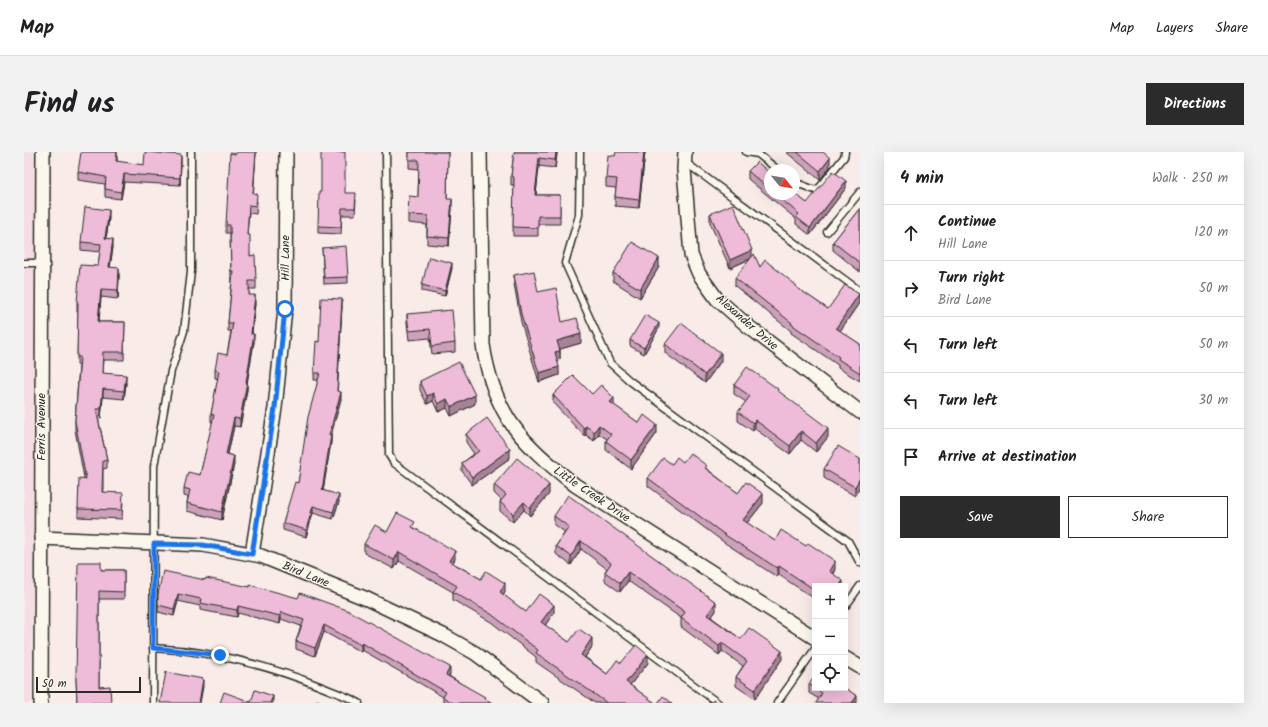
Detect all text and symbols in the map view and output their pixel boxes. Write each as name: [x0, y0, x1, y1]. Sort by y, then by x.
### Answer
text: Map: [20, 13, 54, 43]
text: Map: [1110, 17, 1134, 39]
text: Layers: [1156, 17, 1194, 39]
text: Share: [1216, 17, 1248, 39]
text: Find us: [24, 82, 115, 127]
button: Directions: [1146, 83, 1244, 125]
north arrow: [764, 164, 800, 200]
text: 4 min: [900, 165, 944, 192]
text: Walk · 250 m: [1152, 168, 1228, 189]
text: Continue: [938, 210, 996, 234]
icon: ahead: [900, 222, 922, 244]
text: 120 m: [1194, 222, 1228, 243]
text: Hill Lane: [938, 234, 987, 255]
street label: Hill Lane: [276, 235, 295, 281]
text: Turn right: [938, 266, 1005, 290]
icon: right: [900, 278, 922, 300]
text: 50 m: [1199, 278, 1228, 299]
street label: Alexander Drive: [711, 290, 783, 356]
text: Bird Lane: [938, 290, 991, 311]
route start: [276, 300, 294, 318]
text: Turn left: [938, 333, 998, 357]
icon: left: [900, 334, 922, 356]
text: 50 m: [1199, 334, 1228, 355]
text: Turn left: [938, 389, 998, 413]
icon: left: [900, 390, 922, 412]
text: 30 m: [1199, 390, 1228, 411]
street label: Ferris Avenue: [32, 393, 51, 461]
text: Arrive at destination: [938, 445, 1077, 469]
icon: arrive: [900, 446, 922, 468]
street label: Little Creek Drive: [549, 462, 635, 528]
button: Save: [900, 496, 1060, 538]
button: Share: [1068, 496, 1228, 538]
street label: Bird Lane: [279, 556, 333, 593]
map controls: [812, 583, 848, 691]
button: +: [812, 583, 848, 619]
button: −: [812, 619, 848, 655]
route end: [211, 646, 229, 664]
button: locate: [812, 655, 848, 691]
scale bar: [36, 675, 141, 694]
text: 50 m: [42, 675, 67, 693]

